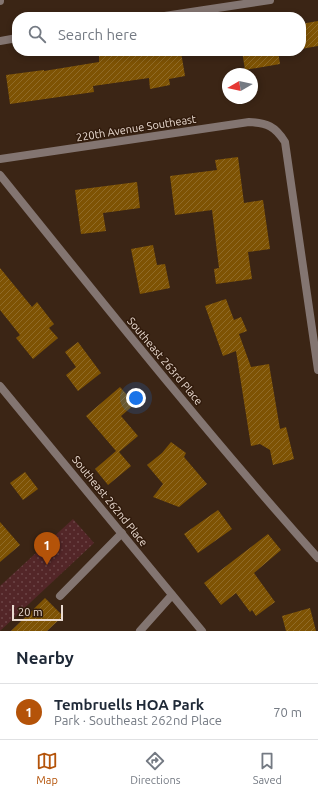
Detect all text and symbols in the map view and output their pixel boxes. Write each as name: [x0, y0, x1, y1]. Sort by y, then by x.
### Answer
search box: [12, 12, 306, 56]
icon: search: [26, 23, 48, 45]
text: Search here: [58, 26, 137, 43]
north arrow: [222, 68, 258, 104]
street label: 220th Avenue Southeast: [75, 112, 197, 143]
street label: Southeast 263rd Place: [125, 315, 205, 407]
your location: [126, 388, 146, 408]
street label: Southeast 262nd Place: [70, 453, 150, 549]
pin: 1: [34, 532, 60, 565]
scale bar: [12, 603, 63, 622]
text: 20 m: [18, 606, 42, 618]
text: Nearby: [16, 648, 74, 667]
text: Tembruells HOA Park: [54, 696, 204, 713]
text: 1: [25, 705, 33, 719]
text: 70 m: [273, 705, 302, 719]
text: Park · Southeast 262nd Place: [54, 713, 222, 727]
tab: Map: [36, 750, 58, 786]
tab: Directions: [130, 750, 180, 786]
tab: Saved: [253, 750, 282, 786]

